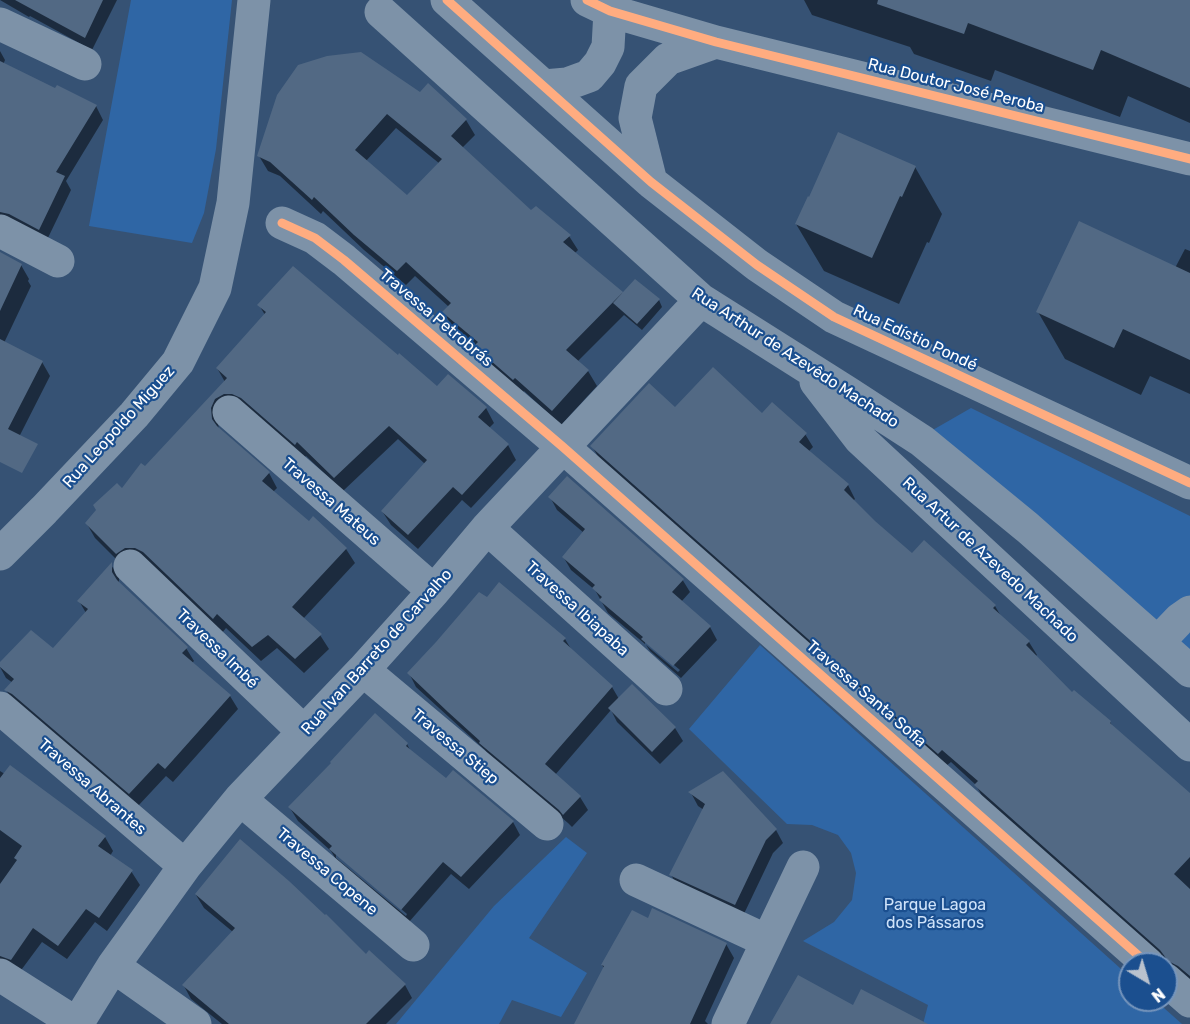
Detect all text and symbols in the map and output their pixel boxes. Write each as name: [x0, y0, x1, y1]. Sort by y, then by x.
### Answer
street label: Rua Doutor José Peroba: [866, 55, 1046, 117]
street label: Travessa Petrobrás: [375, 265, 497, 371]
street label: Rua Arthur de Azevêdo Machado: [688, 284, 902, 432]
street label: Rua Edístio Pondé: [850, 301, 980, 375]
street label: Rua Leopoldo Miguez: [59, 362, 179, 492]
street label: Travessa Mateus: [278, 454, 384, 550]
street label: Rua Artur de Azevedo Machado: [898, 473, 1082, 647]
street label: Travessa Ibiapaba: [521, 558, 633, 660]
street label: Rua Ivan Barreto de Carvalho: [298, 565, 456, 739]
street label: Travessa Imbé: [172, 605, 262, 693]
street label: Travessa Santa Sofia: [802, 637, 930, 751]
street label: Travessa Stiep: [408, 705, 502, 789]
street label: Travessa Abrantes: [34, 735, 150, 839]
street label: Travessa Copene: [273, 824, 381, 920]
park label: Parque Lagoa dos Pássaros: [884, 895, 986, 933]
north arrow: [1118, 952, 1178, 1012]
text: N: [1148, 984, 1169, 1006]

